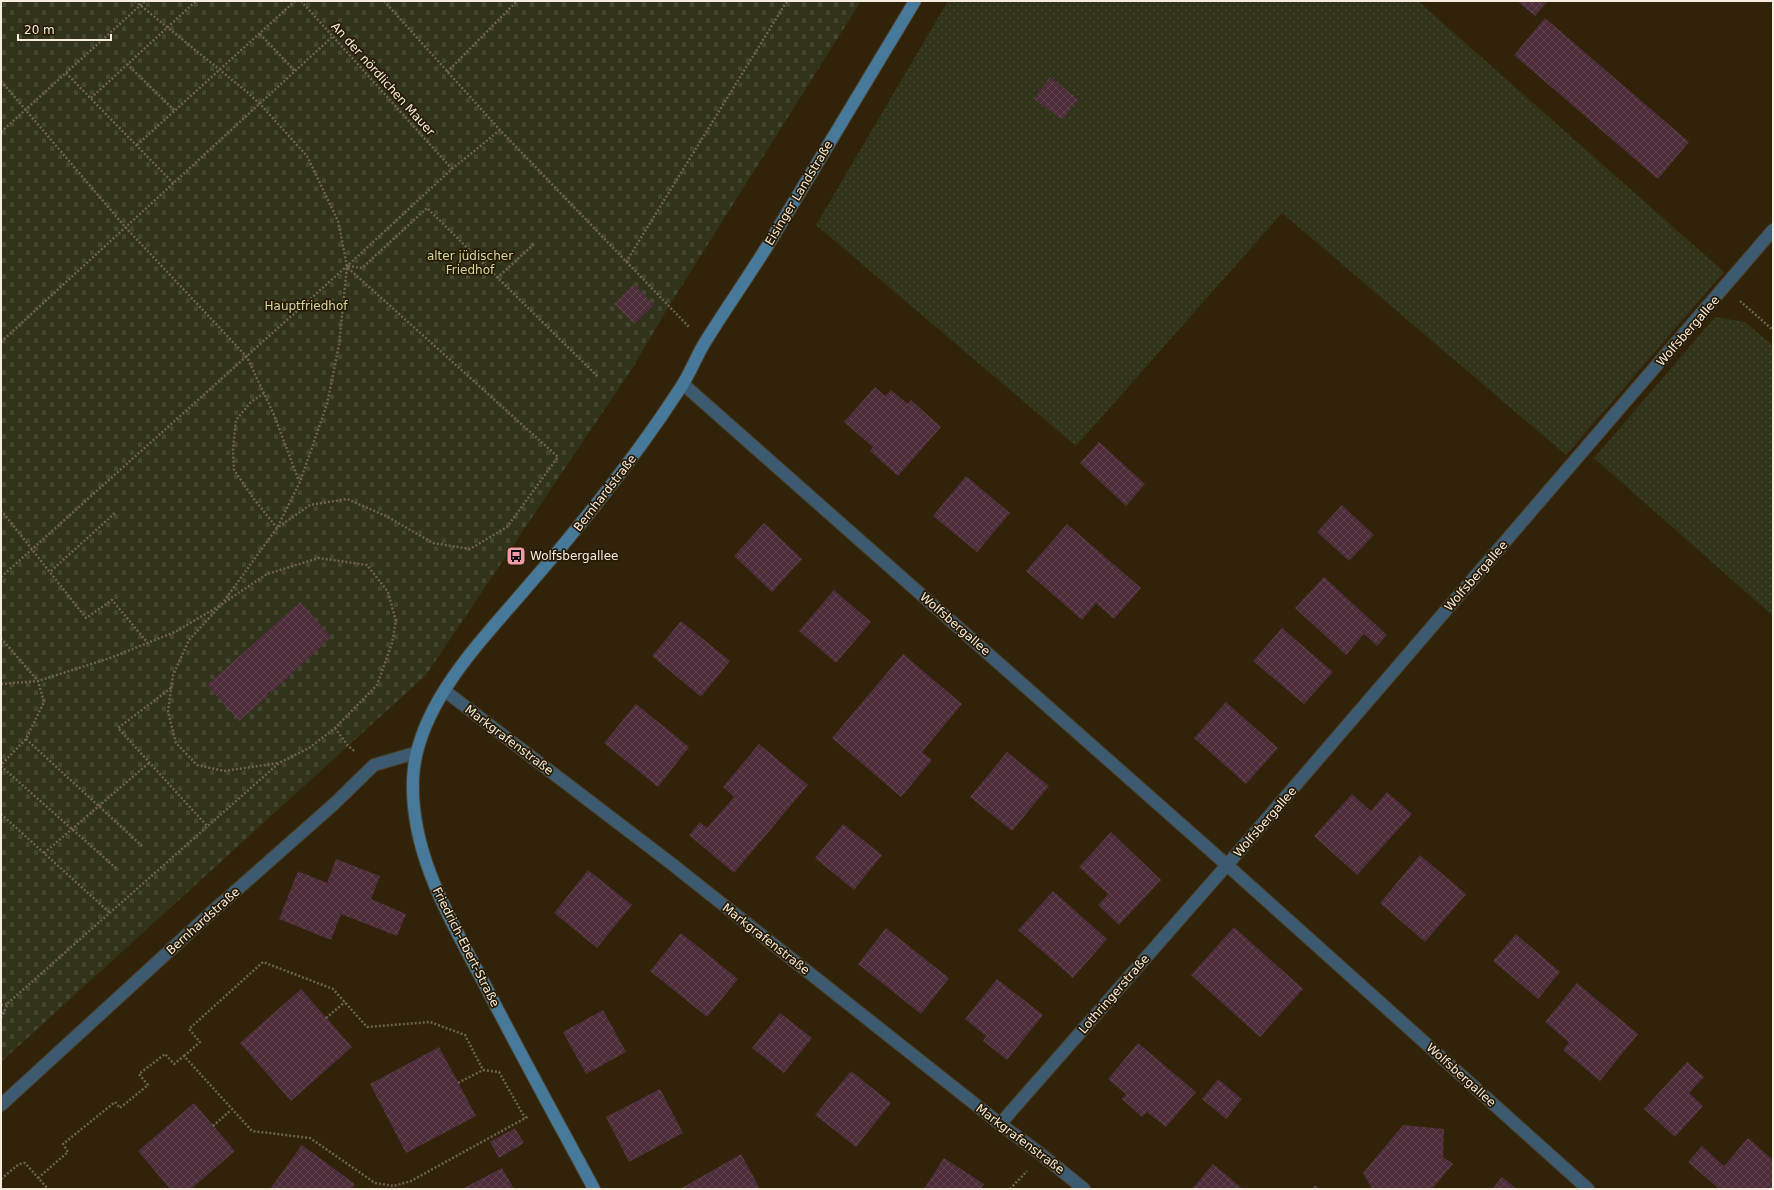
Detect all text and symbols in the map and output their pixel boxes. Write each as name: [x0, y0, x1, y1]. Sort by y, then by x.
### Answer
scale bar: [18, 16, 111, 42]
street label: An der nördlichen Mauer: [328, 19, 438, 139]
text: 20 m: [24, 23, 55, 37]
street label: Eisinger Landstraße: [762, 138, 836, 248]
park label: alter jüdischer Friedhof: [427, 249, 513, 277]
street label: Wolfsbergallee: [1654, 293, 1722, 369]
park label: Hauptfriedhof: [265, 299, 348, 313]
street label: Bernhardstraße: [571, 452, 639, 534]
street label: Wolfsbergallee: [1442, 538, 1510, 614]
bus stop icon: Wolfsbergallee: [505, 545, 527, 567]
place label: Wolfsbergallee: [530, 549, 618, 563]
street label: Wolfsbergallee: [917, 590, 993, 658]
street label: Markgrafenstraße: [462, 702, 556, 778]
street label: Wolfsbergallee: [1231, 784, 1299, 860]
street label: Bernhardstraße: [164, 885, 242, 957]
street label: Friedrich-Ebert-Straße: [430, 885, 502, 1009]
street label: Markgrafenstraße: [720, 901, 812, 977]
street label: Lothringerstraße: [1076, 952, 1152, 1036]
street label: Wolfsbergallee: [1423, 1040, 1499, 1110]
street label: Markgrafenstraße: [973, 1101, 1067, 1177]

